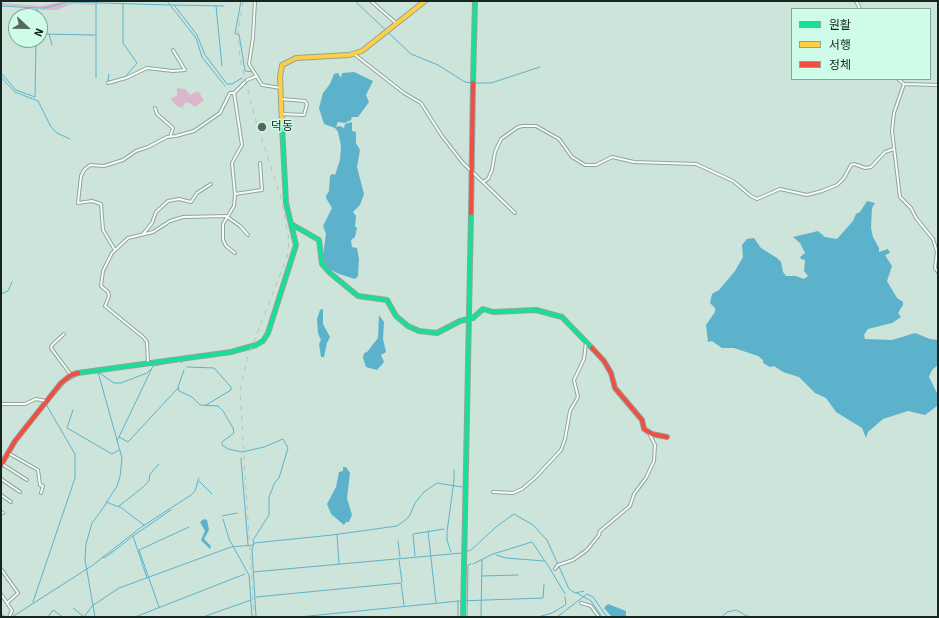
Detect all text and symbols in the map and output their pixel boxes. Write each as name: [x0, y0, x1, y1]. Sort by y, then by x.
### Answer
north arrow: [8, 8, 48, 48]
legend: [791, 8, 931, 80]
text: 원활: [829, 18, 851, 33]
text: N: [31, 26, 46, 38]
text: 서행: [829, 38, 851, 53]
text: 정체: [829, 58, 851, 73]
place label: 덕동: [271, 120, 293, 134]
marker: 덕동: [256, 121, 268, 133]

